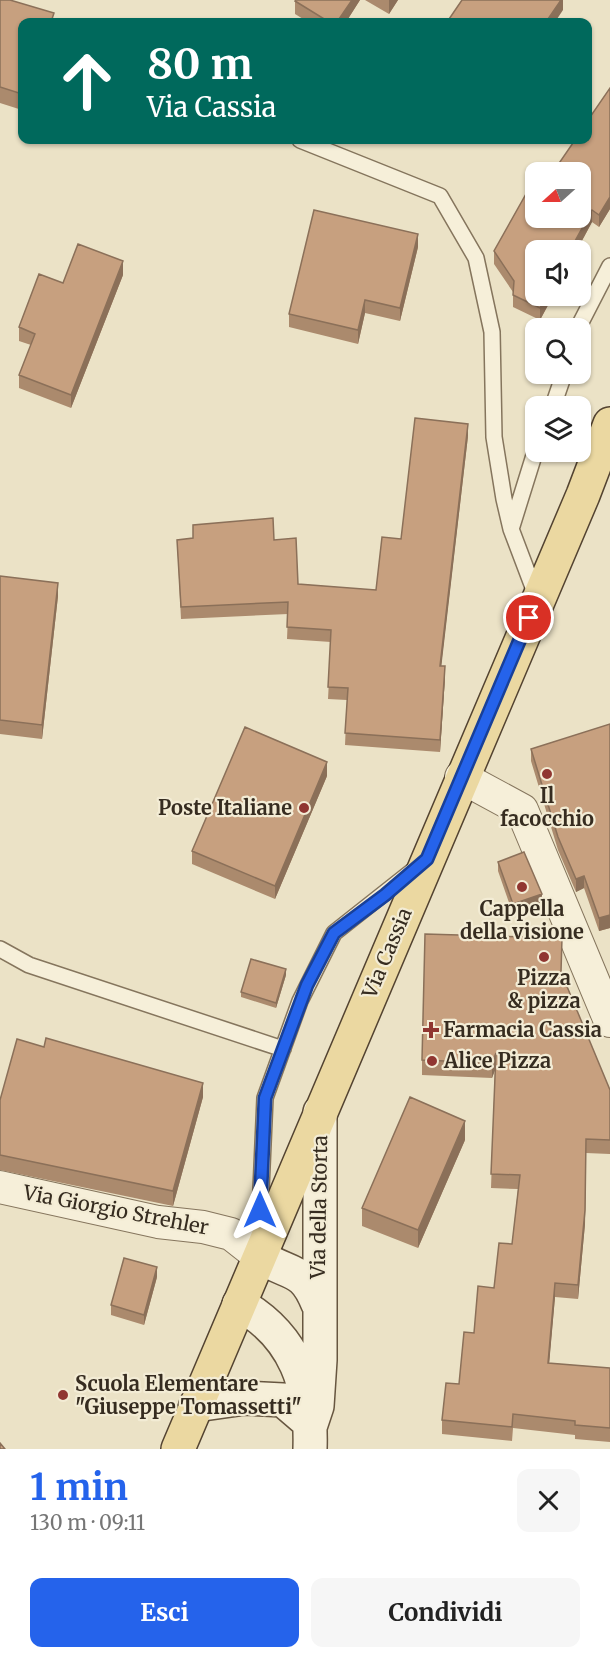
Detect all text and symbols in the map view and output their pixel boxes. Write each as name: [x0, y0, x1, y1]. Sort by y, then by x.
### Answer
text: 80 m: [147, 38, 253, 90]
icon: ahead: [48, 42, 126, 120]
text: Via Cassia: [147, 90, 276, 124]
north arrow: [525, 162, 591, 228]
map controls: [525, 162, 591, 462]
button: sound: [525, 240, 591, 306]
button: search: [525, 318, 591, 384]
button: layers: [525, 396, 591, 462]
pin: [503, 592, 554, 643]
icon: arrive: [512, 601, 545, 634]
marker: Il facocchio: [540, 767, 554, 781]
place label: Il facocchio: [500, 783, 594, 831]
place label: Poste Italiane: [158, 795, 292, 820]
marker: Poste Italiane: [297, 801, 311, 815]
marker: Cappella della visione: [515, 880, 529, 894]
place label: Cappella della visione: [460, 896, 584, 944]
street label: Via Cassia: [356, 904, 417, 1003]
marker: Pizza & pizza: [537, 950, 551, 964]
place label: Pizza & pizza: [507, 965, 581, 1013]
place label: Farmacia Cassia: [443, 1017, 602, 1042]
marker: Farmacia Cassia: [424, 1023, 438, 1037]
place label: Alice Pizza: [443, 1048, 551, 1073]
marker: Alice Pizza: [425, 1054, 439, 1068]
street label: Via della Storta: [305, 1135, 332, 1280]
position arrow: [228, 1178, 292, 1242]
street label: Via Giorgio Strehler: [20, 1179, 211, 1240]
place label: Scuola Elementare "Giuseppe Tomassetti": [75, 1371, 302, 1419]
marker: Scuola Elementare "Giuseppe Tomassetti": [56, 1388, 70, 1402]
text: 1 min: [30, 1465, 128, 1510]
button: close: [517, 1469, 580, 1532]
text: 130 m · 09:11: [30, 1510, 145, 1535]
button: Esci: [30, 1578, 299, 1647]
button: Condividi: [311, 1578, 580, 1647]

